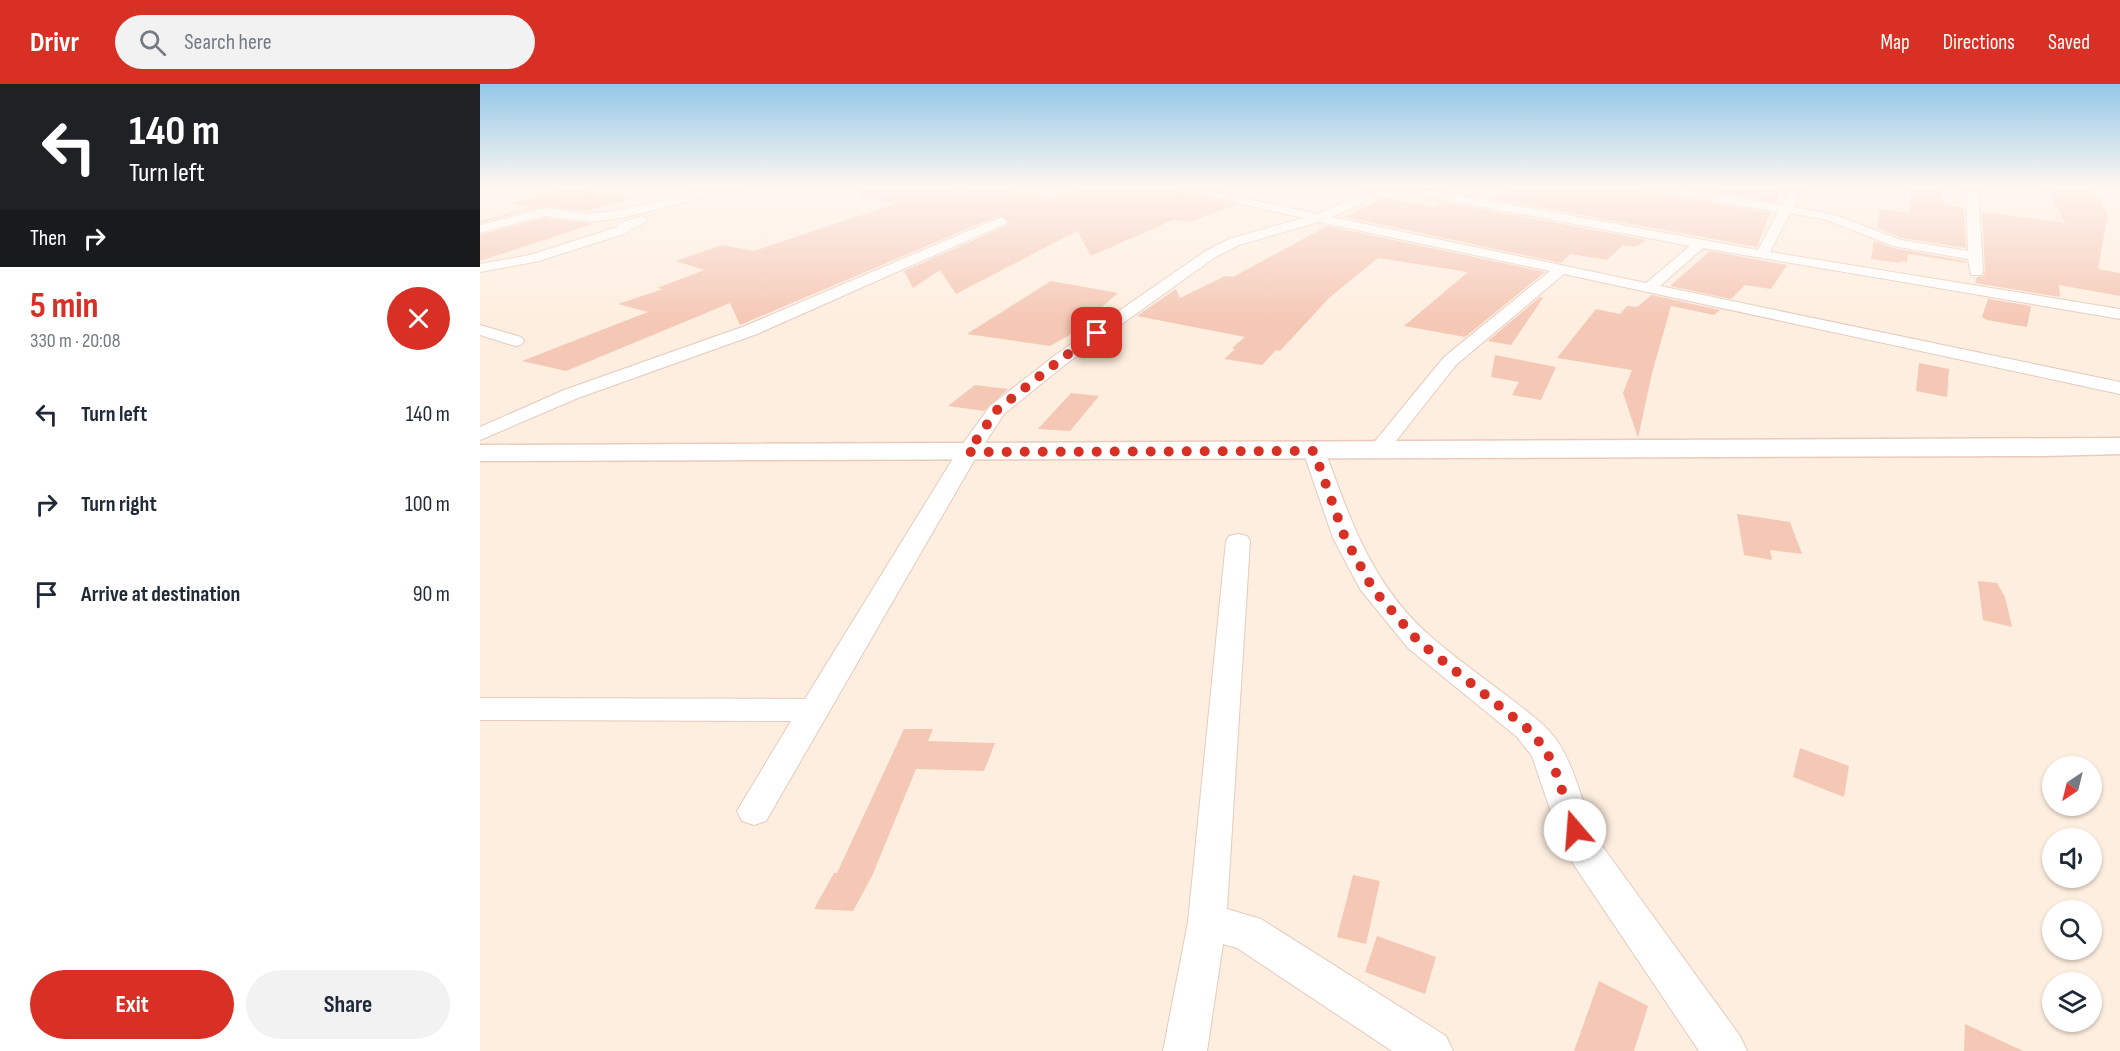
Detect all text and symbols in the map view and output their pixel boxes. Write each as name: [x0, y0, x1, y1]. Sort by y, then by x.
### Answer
search box: [115, 15, 535, 69]
text: Drivr: [30, 26, 79, 59]
icon: search: [136, 26, 169, 59]
text: Search here: [184, 29, 272, 56]
text: Map: [1880, 30, 1910, 55]
text: Directions: [1943, 30, 2015, 55]
text: Saved: [2048, 30, 2090, 55]
text: 140 m: [129, 106, 220, 157]
icon: left: [30, 108, 108, 186]
text: Turn left: [129, 157, 205, 189]
icon: right: [78, 222, 111, 255]
text: Then: [30, 225, 66, 252]
text: 5 min: [30, 285, 99, 328]
button: close: [387, 287, 450, 350]
pin: [1071, 307, 1122, 358]
icon: arrive: [1080, 316, 1113, 349]
text: 330 m · 20:08: [30, 329, 120, 353]
icon: left: [30, 398, 63, 431]
text: Turn left: [81, 401, 147, 428]
text: 140 m: [406, 401, 450, 428]
icon: right: [30, 488, 63, 521]
text: Turn right: [81, 491, 157, 518]
text: 100 m: [405, 491, 450, 518]
icon: arrive: [30, 578, 63, 611]
text: Arrive at destination: [81, 581, 240, 608]
text: 90 m: [413, 581, 450, 608]
north arrow: [2042, 756, 2102, 816]
map controls: [2042, 756, 2102, 1032]
position arrow: [1543, 798, 1607, 862]
button: sound: [2042, 828, 2102, 888]
button: search: [2042, 900, 2102, 960]
button: Exit: [30, 970, 234, 1039]
button: Share: [246, 970, 450, 1039]
button: layers: [2042, 972, 2102, 1032]

